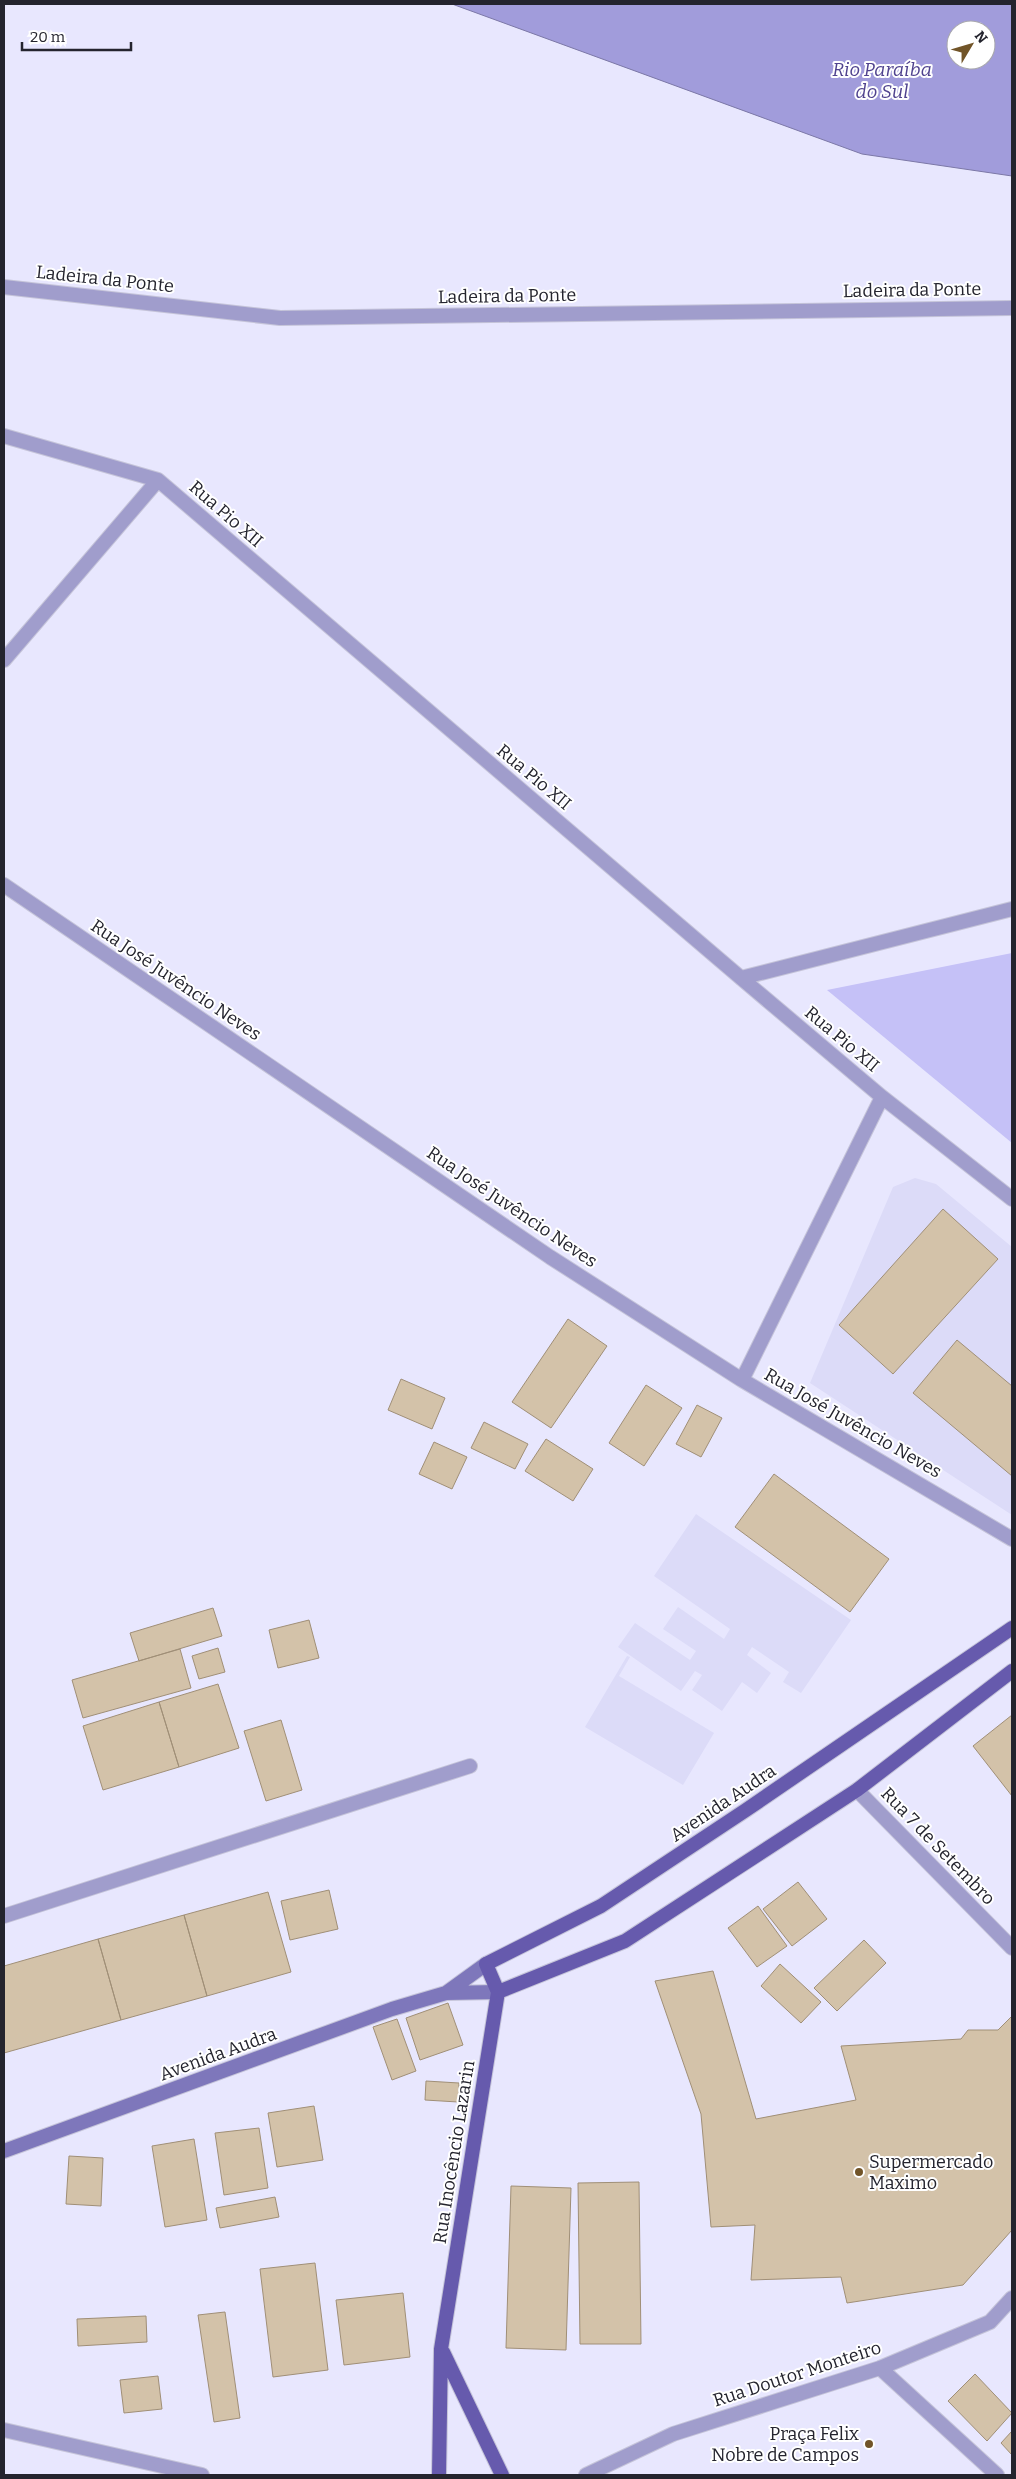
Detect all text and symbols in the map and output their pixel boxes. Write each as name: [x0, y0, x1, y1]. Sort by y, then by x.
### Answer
scale bar: [22, 20, 131, 52]
north arrow: [946, 20, 996, 70]
text: 20 m: [30, 28, 66, 46]
text: N: [971, 28, 991, 47]
water label: Rio Paraíba do Sul: [832, 58, 932, 103]
street label: Ladeira da Ponte: [35, 261, 175, 297]
street label: Ladeira da Ponte: [843, 278, 981, 302]
street label: Ladeira da Ponte: [438, 284, 576, 308]
street label: Rua Pio XII: [185, 476, 267, 552]
street label: Rua Pio XII: [492, 739, 576, 815]
street label: Rua José Juvêncio Neves: [87, 915, 265, 1045]
street label: Rua Pio XII: [800, 1001, 884, 1077]
street label: Rua José Juvêncio Neves: [423, 1142, 601, 1272]
street label: Rua José Juvêncio Neves: [761, 1363, 945, 1483]
street label: Avenida Audra: [666, 1759, 780, 1846]
street label: Rua 7 de Setembro: [876, 1783, 1000, 1909]
street label: Avenida Audra: [157, 2023, 280, 2085]
street label: Rua Inocêncio Lazarin: [429, 2058, 479, 2245]
place label: Supermercado Maximo: [869, 2151, 993, 2194]
marker: Supermercado Maximo: [853, 2166, 865, 2178]
street label: Rua Doutor Monteiro: [710, 2336, 884, 2412]
place label: Praça Felix Nobre de Campos: [711, 2423, 859, 2466]
marker: Praça Felix Nobre de Campos: [863, 2438, 875, 2450]

